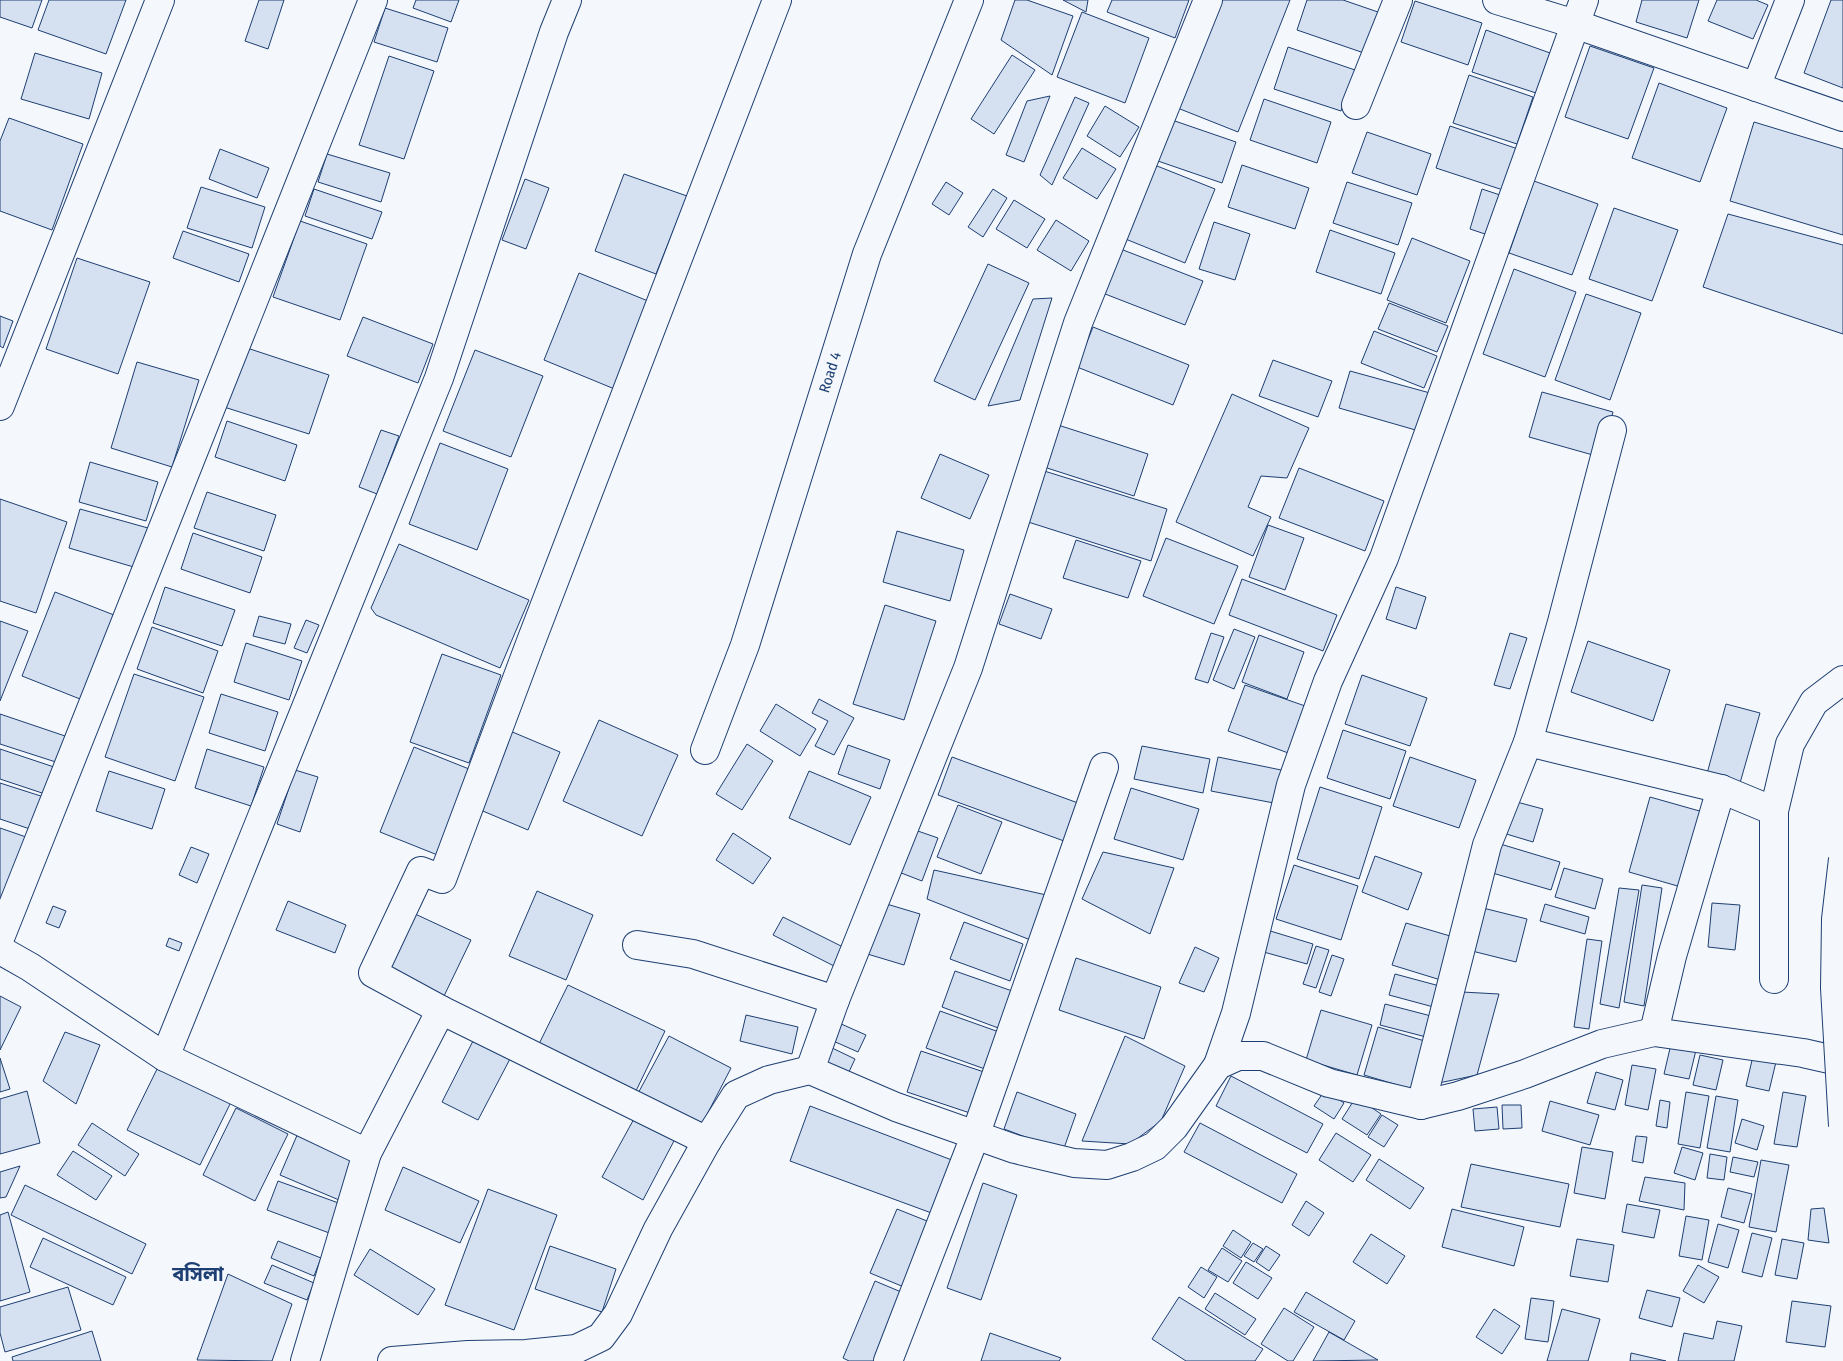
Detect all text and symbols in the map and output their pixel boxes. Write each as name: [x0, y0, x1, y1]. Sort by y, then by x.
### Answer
street label: Road 4: [815, 350, 845, 395]
district label: বসিলা: [171, 1262, 224, 1286]

